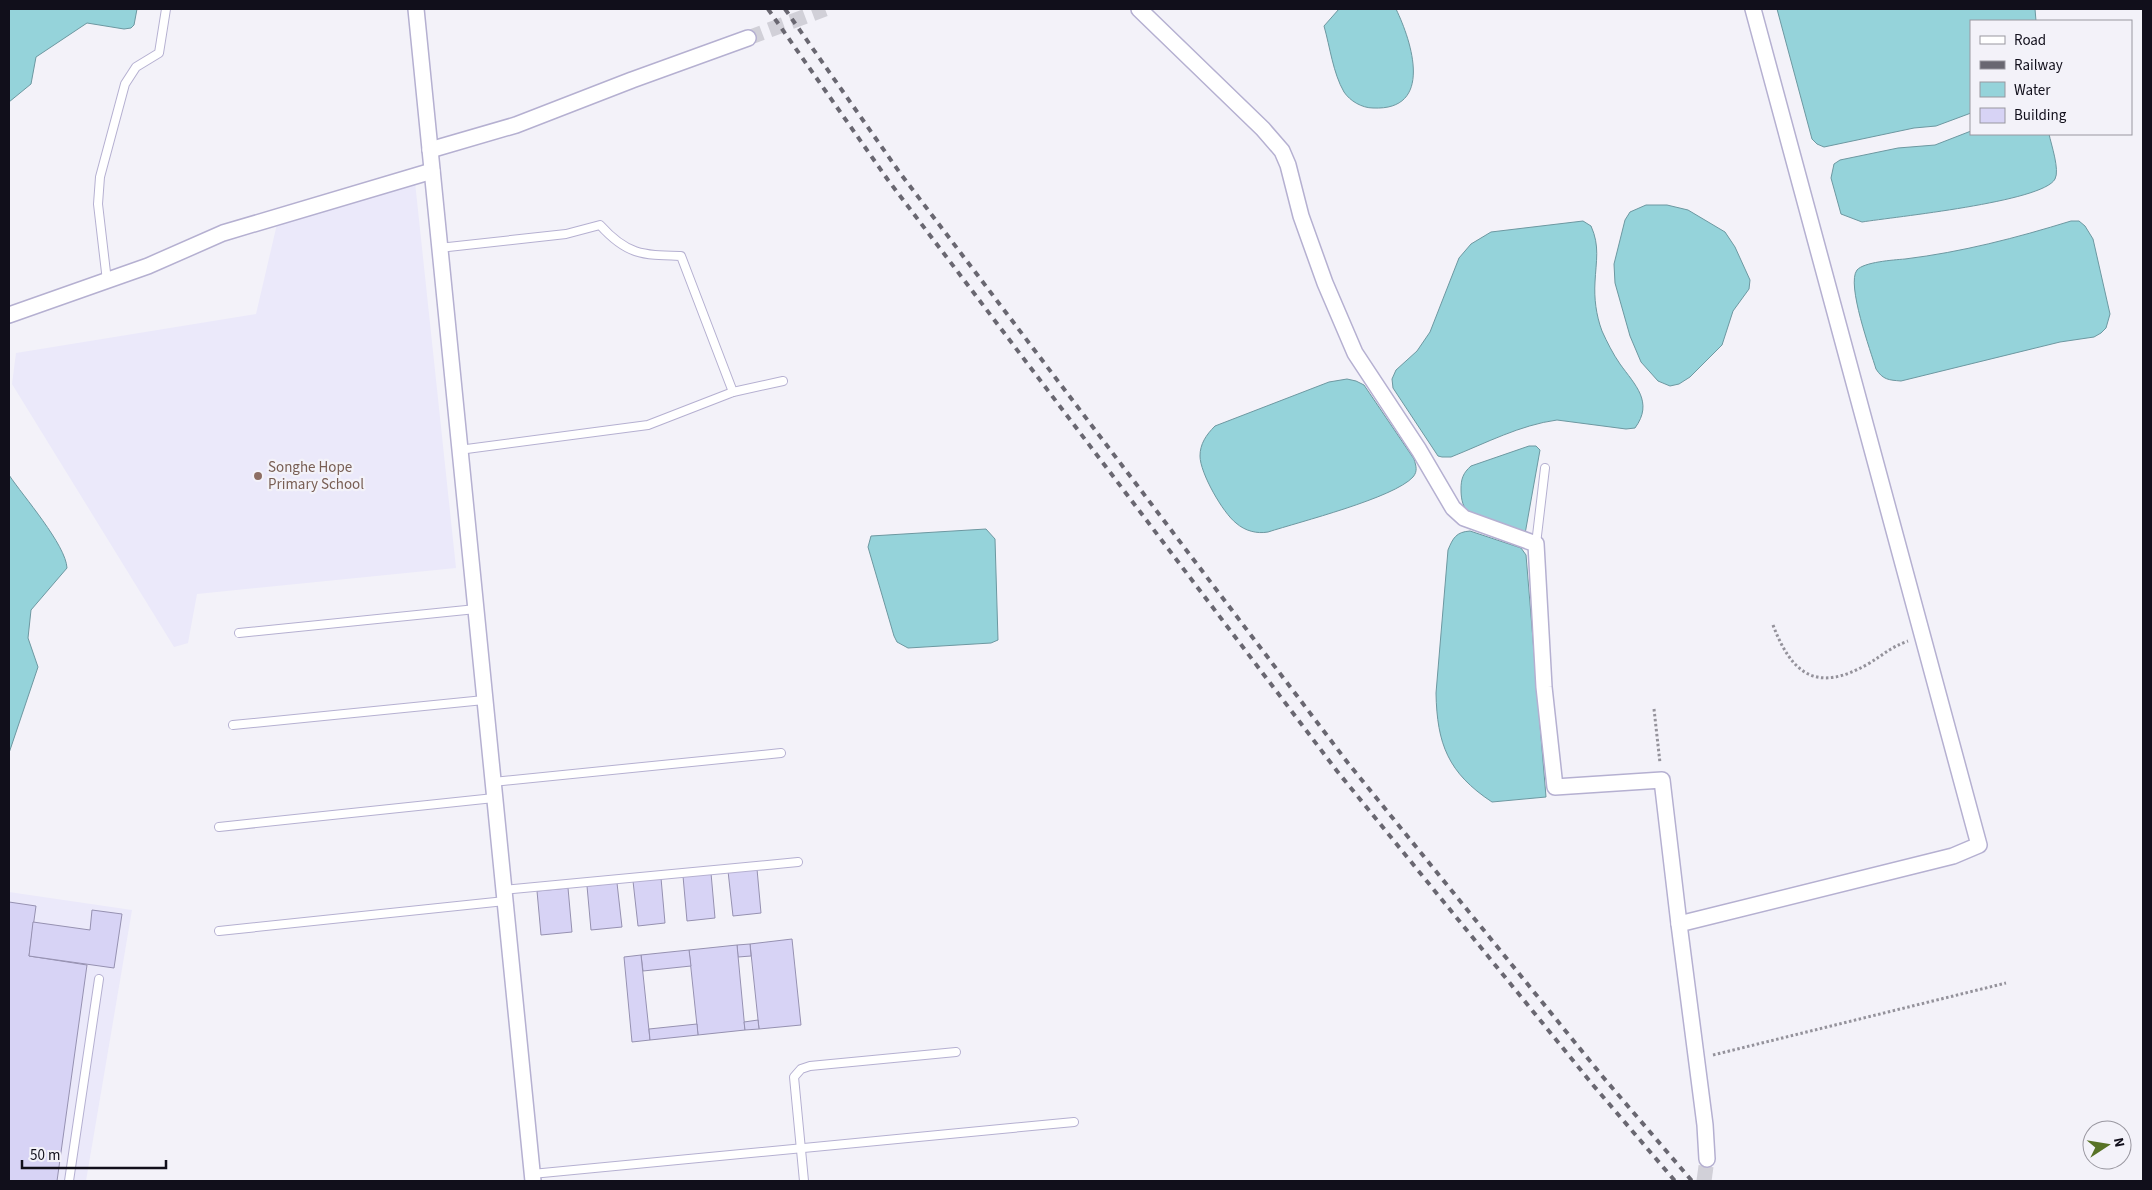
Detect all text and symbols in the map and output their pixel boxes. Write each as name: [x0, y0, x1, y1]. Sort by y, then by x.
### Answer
legend: [1970, 20, 2132, 135]
text: Road: [2014, 30, 2046, 51]
text: Railway: [2014, 55, 2063, 76]
text: Water: [2014, 80, 2051, 101]
text: Building: [2014, 105, 2067, 126]
place label: Songhe Hope Primary School: [268, 457, 364, 495]
marker: Songhe Hope Primary School: [252, 470, 264, 482]
north arrow: [2082, 1120, 2132, 1170]
text: N: [2108, 1136, 2129, 1149]
scale bar: [22, 1138, 166, 1170]
text: 50 m: [30, 1145, 60, 1166]

